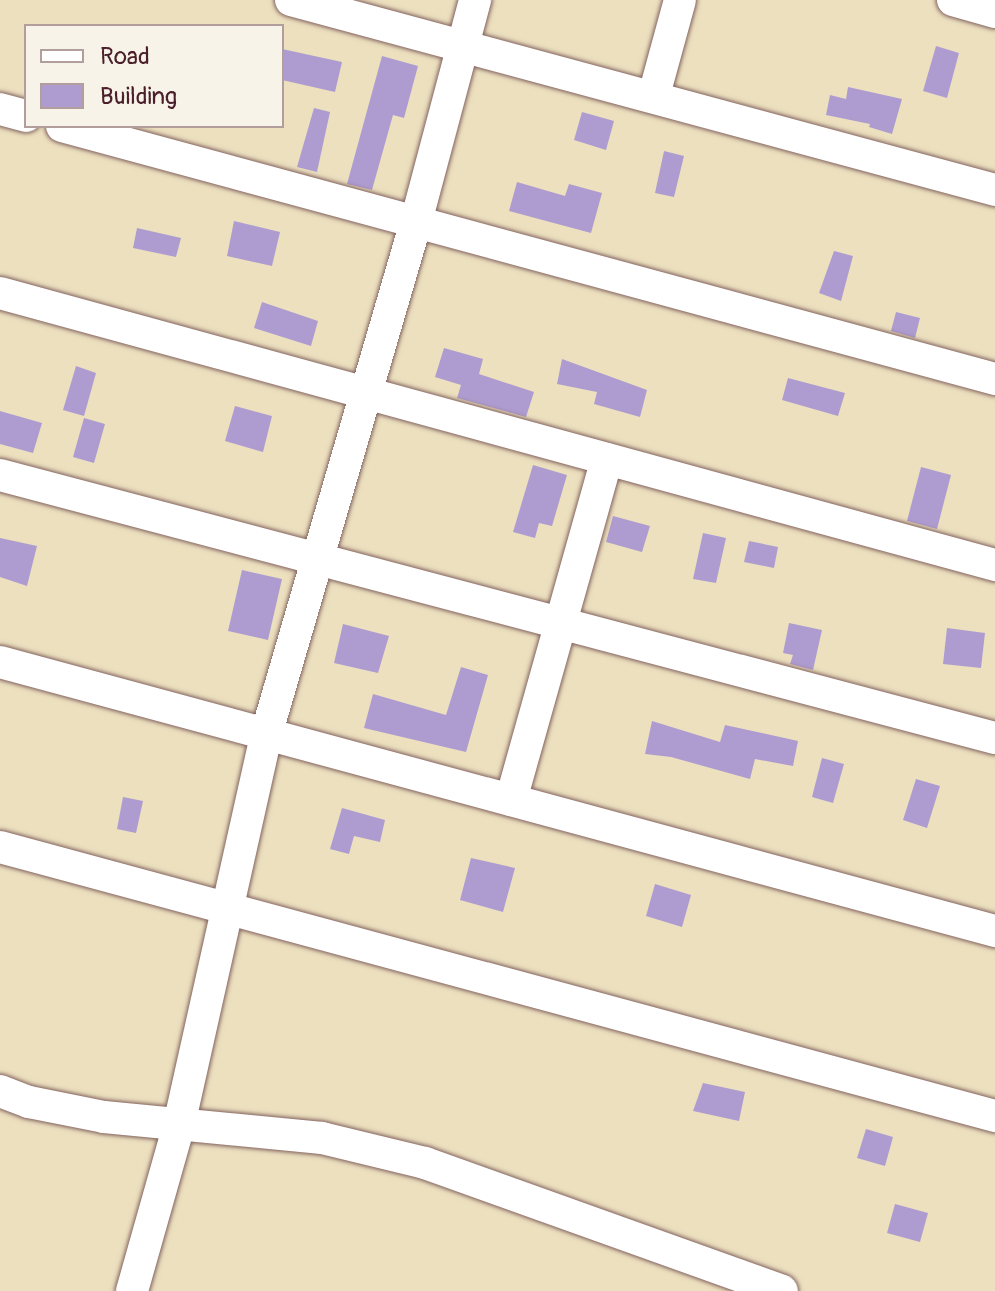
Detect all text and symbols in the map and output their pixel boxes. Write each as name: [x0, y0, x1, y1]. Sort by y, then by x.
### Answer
legend: [24, 24, 284, 128]
text: Road: [100, 42, 150, 71]
text: Building: [100, 82, 177, 111]

